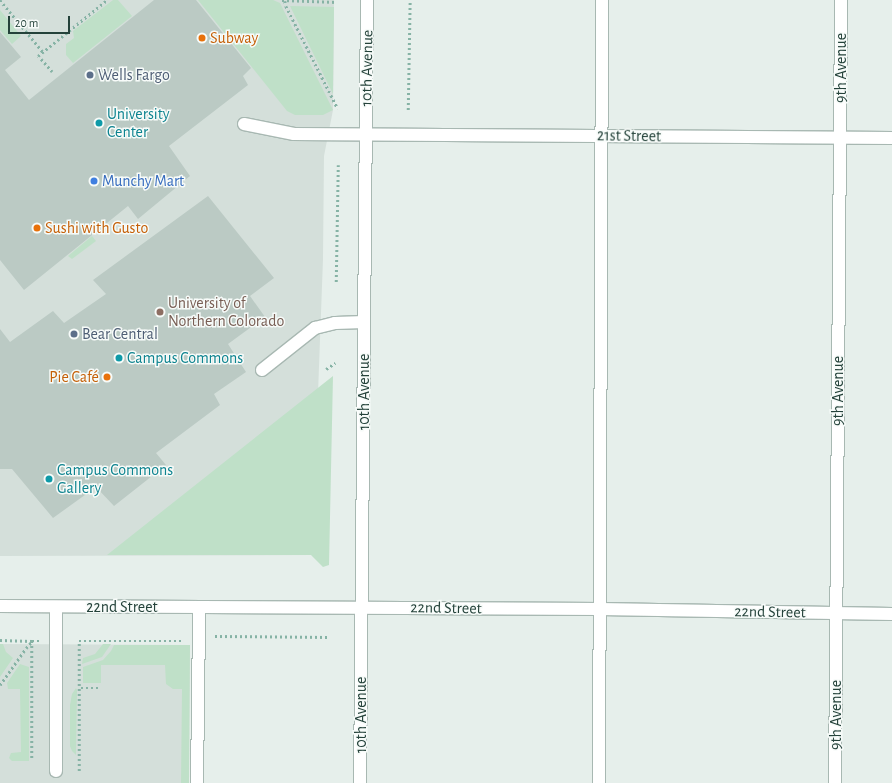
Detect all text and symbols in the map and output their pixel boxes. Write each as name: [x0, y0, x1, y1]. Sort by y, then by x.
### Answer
scale bar: [10, 8, 72, 34]
text: 20 m: [15, 17, 38, 29]
place label: Subway: [210, 28, 258, 48]
street label: 10th Avenue: [357, 30, 377, 106]
marker: Subway: [197, 33, 207, 43]
street label: 9th Avenue: [831, 33, 851, 103]
place label: Wells Fargo: [98, 65, 170, 85]
marker: Wells Fargo: [85, 70, 95, 80]
place label: University Center: [107, 104, 170, 142]
marker: University Center: [94, 118, 104, 128]
street label: 21st Street: [597, 126, 661, 146]
place label: Munchy Mart: [102, 171, 184, 191]
marker: Munchy Mart: [89, 176, 99, 186]
place label: Sushi with Gusto: [45, 218, 148, 238]
marker: Sushi with Gusto: [32, 223, 42, 233]
place label: University of Northern Colorado: [168, 293, 284, 331]
marker: University of Northern Colorado: [155, 307, 165, 317]
place label: Bear Central: [82, 324, 158, 344]
marker: Bear Central: [69, 329, 79, 339]
place label: Campus Commons: [127, 348, 243, 368]
marker: Campus Commons: [114, 353, 124, 363]
street label: 10th Avenue: [354, 354, 374, 430]
street label: 9th Avenue: [828, 356, 848, 426]
place label: Pie Café: [49, 367, 99, 387]
marker: Pie Café: [102, 372, 112, 382]
place label: Campus Commons Gallery: [57, 460, 173, 498]
marker: Campus Commons Gallery: [44, 474, 54, 484]
street label: 22nd Street: [86, 597, 158, 617]
street label: 22nd Street: [410, 598, 482, 618]
street label: 22nd Street: [734, 602, 806, 622]
street label: 10th Avenue: [351, 677, 371, 753]
street label: 9th Avenue: [826, 680, 846, 750]

